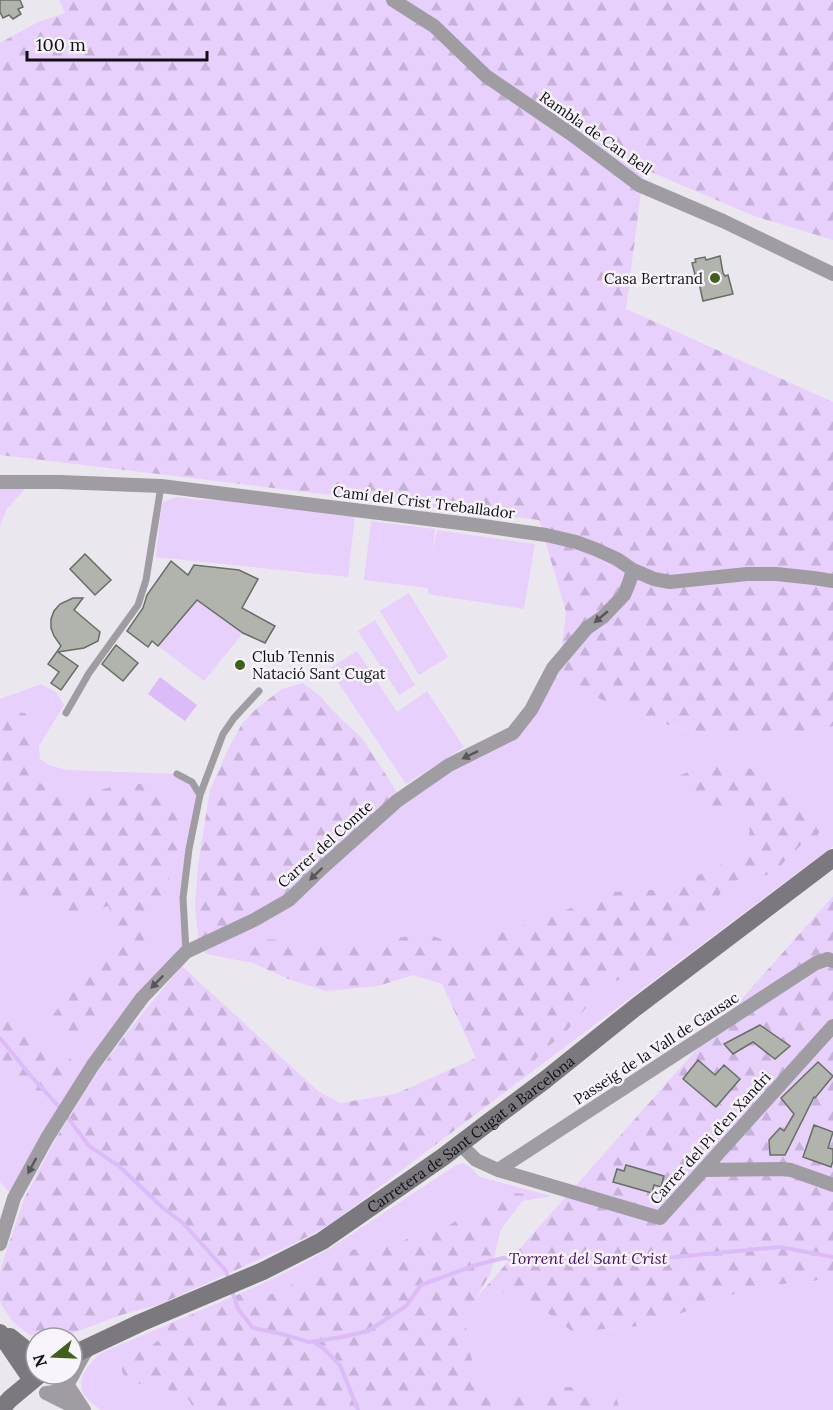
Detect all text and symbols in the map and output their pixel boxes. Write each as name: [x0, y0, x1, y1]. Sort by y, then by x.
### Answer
scale bar: [27, 24, 207, 62]
text: 100 m: [36, 33, 86, 56]
street label: Rambla de Can Bell: [536, 87, 656, 179]
place label: Casa Bertrand: [604, 269, 703, 288]
marker: Casa Bertrand: [708, 271, 722, 285]
street label: Camí del Crist Treballador: [332, 481, 517, 523]
one-way arrow: [593, 611, 609, 624]
place label: Club Tennis Natació Sant Cugat: [252, 647, 386, 683]
marker: Club Tennis Natació Sant Cugat: [233, 658, 247, 672]
one-way arrow: [461, 751, 478, 760]
street label: Carrer del Comte: [274, 796, 376, 892]
one-way arrow: [310, 866, 324, 880]
one-way arrow: [150, 974, 164, 989]
street label: Passeig de la Vall de Gausac: [570, 987, 742, 1109]
street label: Carretera de Sant Cugat a Barcelona: [363, 1051, 578, 1217]
street label: Carrer del Pi d'en Xandri: [645, 1068, 775, 1208]
one-way arrow: [27, 1158, 37, 1175]
water label: Torrent del Sant Crist: [509, 1248, 668, 1268]
north arrow: [24, 1326, 84, 1386]
text: N: [28, 1352, 51, 1370]

